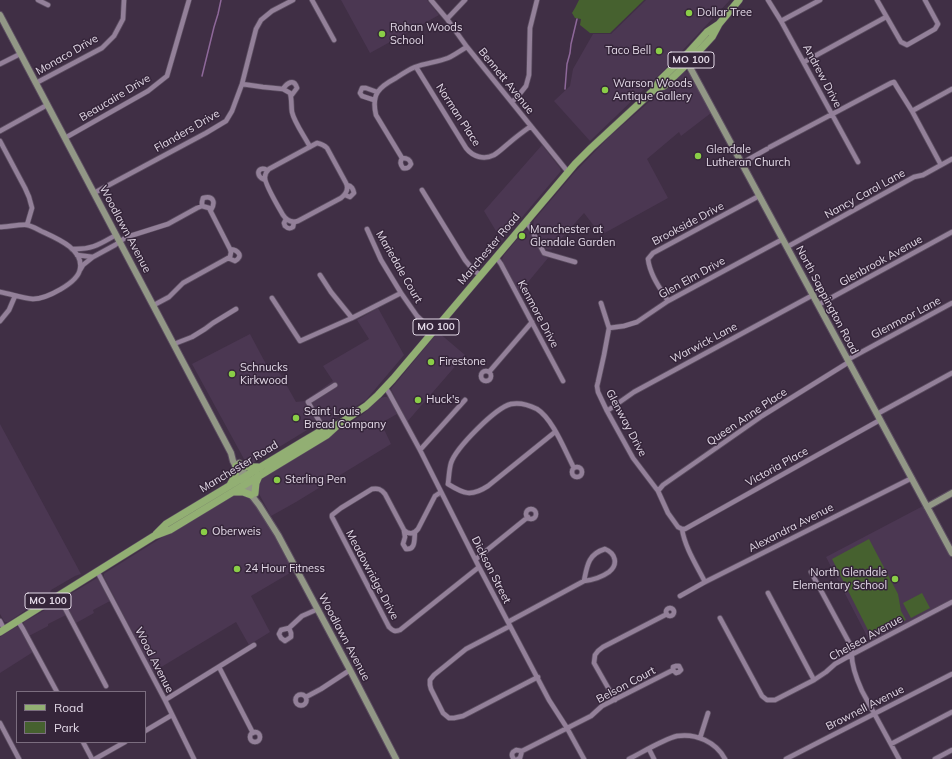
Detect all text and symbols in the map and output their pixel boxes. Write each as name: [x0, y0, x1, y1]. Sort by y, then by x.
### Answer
place label: Dollar Tree: [697, 6, 752, 20]
marker: Dollar Tree: [684, 8, 694, 18]
place label: Rohan Woods School: [390, 21, 462, 47]
marker: Rohan Woods School: [377, 29, 387, 39]
street label: Monaco Drive: [33, 32, 101, 78]
street label: Andrew Drive: [800, 42, 844, 110]
place label: Taco Bell: [605, 44, 651, 58]
street label: Bennett Avenue: [475, 45, 537, 117]
marker: Taco Bell: [654, 46, 664, 56]
road number: MO 100: [668, 52, 714, 68]
street label: Beaucaire Drive: [77, 72, 153, 124]
place label: Warson Woods Antique Gallery: [613, 77, 692, 103]
street label: Norman Place: [433, 81, 483, 149]
marker: Warson Woods Antique Gallery: [600, 85, 610, 95]
street label: Flanders Drive: [152, 107, 222, 155]
place label: Glendale Lutheran Church: [706, 143, 790, 169]
marker: Glendale Lutheran Church: [693, 151, 703, 161]
street label: Nancy Carol Lane: [822, 166, 908, 222]
street label: Woodlawn Avenue: [96, 183, 154, 275]
street label: Brookside Drive: [650, 199, 726, 249]
street label: Manchester Road: [455, 211, 523, 287]
place label: Manchester at Glendale Garden: [530, 223, 615, 249]
street label: Mariedale Court: [373, 229, 425, 305]
marker: Manchester at Glendale Garden: [517, 231, 527, 241]
street label: Glenbrook Avenue: [837, 233, 925, 289]
street label: North Sappington Road: [793, 244, 861, 356]
street label: Glen Elm Drive: [656, 254, 728, 302]
street label: Kenmore Drive: [515, 278, 561, 350]
street label: Glenmoor Lane: [869, 294, 943, 342]
road number: MO 100: [413, 319, 459, 335]
street label: Warwick Lane: [668, 320, 740, 366]
place label: Firestone: [439, 355, 486, 369]
marker: Firestone: [426, 357, 436, 367]
place label: Schnucks Kirkwood: [240, 361, 288, 387]
marker: Schnucks Kirkwood: [227, 369, 237, 379]
street label: Queen Anne Place: [704, 385, 790, 449]
street label: Glenway Drive: [603, 387, 649, 459]
place label: Huck's: [426, 393, 460, 407]
marker: Huck's: [413, 395, 423, 405]
place label: Saint Louis Bread Company: [304, 405, 386, 431]
marker: Saint Louis Bread Company: [291, 413, 301, 423]
street label: Manchester Road: [197, 438, 281, 496]
street label: Victoria Place: [743, 444, 811, 490]
place label: Sterling Pen: [285, 473, 346, 487]
marker: Sterling Pen: [272, 475, 282, 485]
street label: Alexandra Avenue: [746, 501, 836, 555]
place label: Oberweis: [212, 525, 261, 539]
marker: Oberweis: [199, 527, 209, 537]
street label: Meadowridge Drive: [343, 528, 401, 622]
street label: Dickson Street: [468, 534, 514, 606]
place label: 24 Hour Fitness: [245, 562, 325, 576]
marker: 24 Hour Fitness: [232, 564, 242, 574]
place label: North Glendale Elementary School: [792, 566, 887, 592]
marker: North Glendale Elementary School: [890, 574, 900, 584]
street label: Woodlawn Avenue: [315, 591, 373, 683]
road number: MO 100: [25, 593, 71, 609]
street label: Chelsea Avenue: [827, 612, 905, 664]
street label: Wood Avenue: [132, 625, 176, 695]
street label: Belson Court: [594, 664, 658, 706]
street label: Brownell Avenue: [824, 683, 906, 733]
legend: [16, 691, 146, 743]
text: Road: [54, 700, 83, 715]
text: Park: [54, 720, 79, 735]

